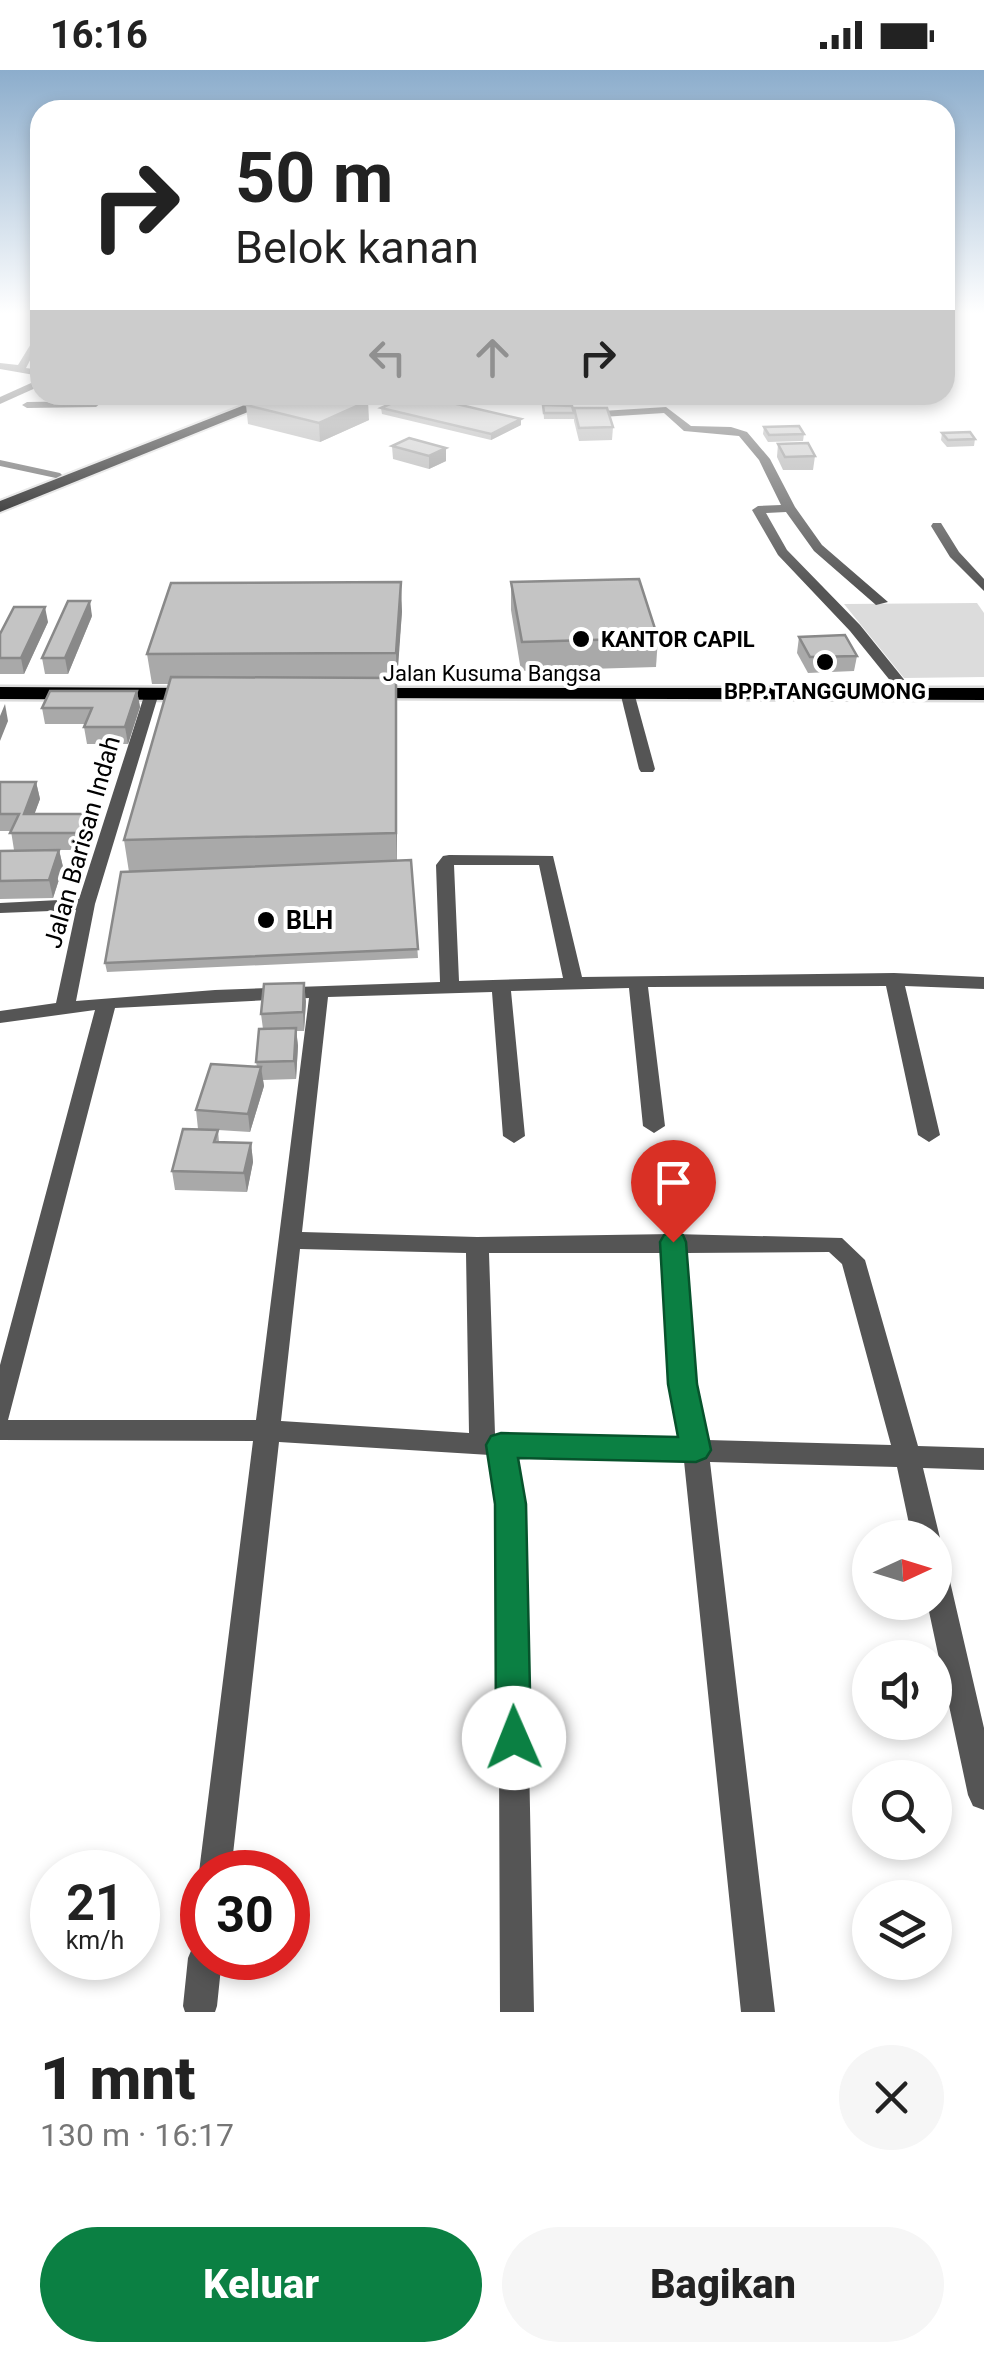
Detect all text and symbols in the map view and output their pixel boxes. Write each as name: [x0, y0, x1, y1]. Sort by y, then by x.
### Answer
text: 16:16: [50, 13, 148, 57]
text: 50 m: [235, 137, 393, 219]
icon: right: [70, 140, 200, 270]
text: Belok kanan: [235, 221, 479, 274]
icon: left: [360, 330, 415, 385]
icon: ahead: [465, 330, 520, 385]
icon: right: [570, 330, 625, 385]
place label: KANTOR CAPIL: [601, 627, 755, 652]
marker: KANTOR CAPIL: [570, 628, 592, 650]
marker: BPP. TANGGUMONG: [814, 651, 836, 673]
street label: Jalan Kusuma Bangsa: [383, 661, 601, 686]
place label: BPP. TANGGUMONG: [724, 679, 926, 704]
street label: Jalan Barisan Indah: [38, 733, 126, 951]
place label: BLH: [286, 906, 333, 935]
marker: BLH: [255, 909, 277, 931]
pin: [631, 1140, 716, 1243]
icon: arrive: [646, 1155, 701, 1210]
north arrow: [852, 1520, 952, 1620]
map controls: [852, 1520, 952, 1980]
button: sound: [852, 1640, 952, 1740]
position arrow: [462, 1686, 566, 1790]
button: search: [852, 1760, 952, 1860]
speed limit sign: 30: [180, 1850, 310, 1980]
text: 21: [66, 1874, 124, 1932]
button: layers: [852, 1880, 952, 1980]
text: km/h: [66, 1926, 124, 1955]
text: 1 mnt: [40, 2043, 196, 2114]
button: close: [839, 2045, 944, 2150]
text: 130 m · 16:17: [40, 2116, 234, 2154]
button: Keluar: [40, 2227, 482, 2342]
button: Bagikan: [502, 2227, 944, 2342]

